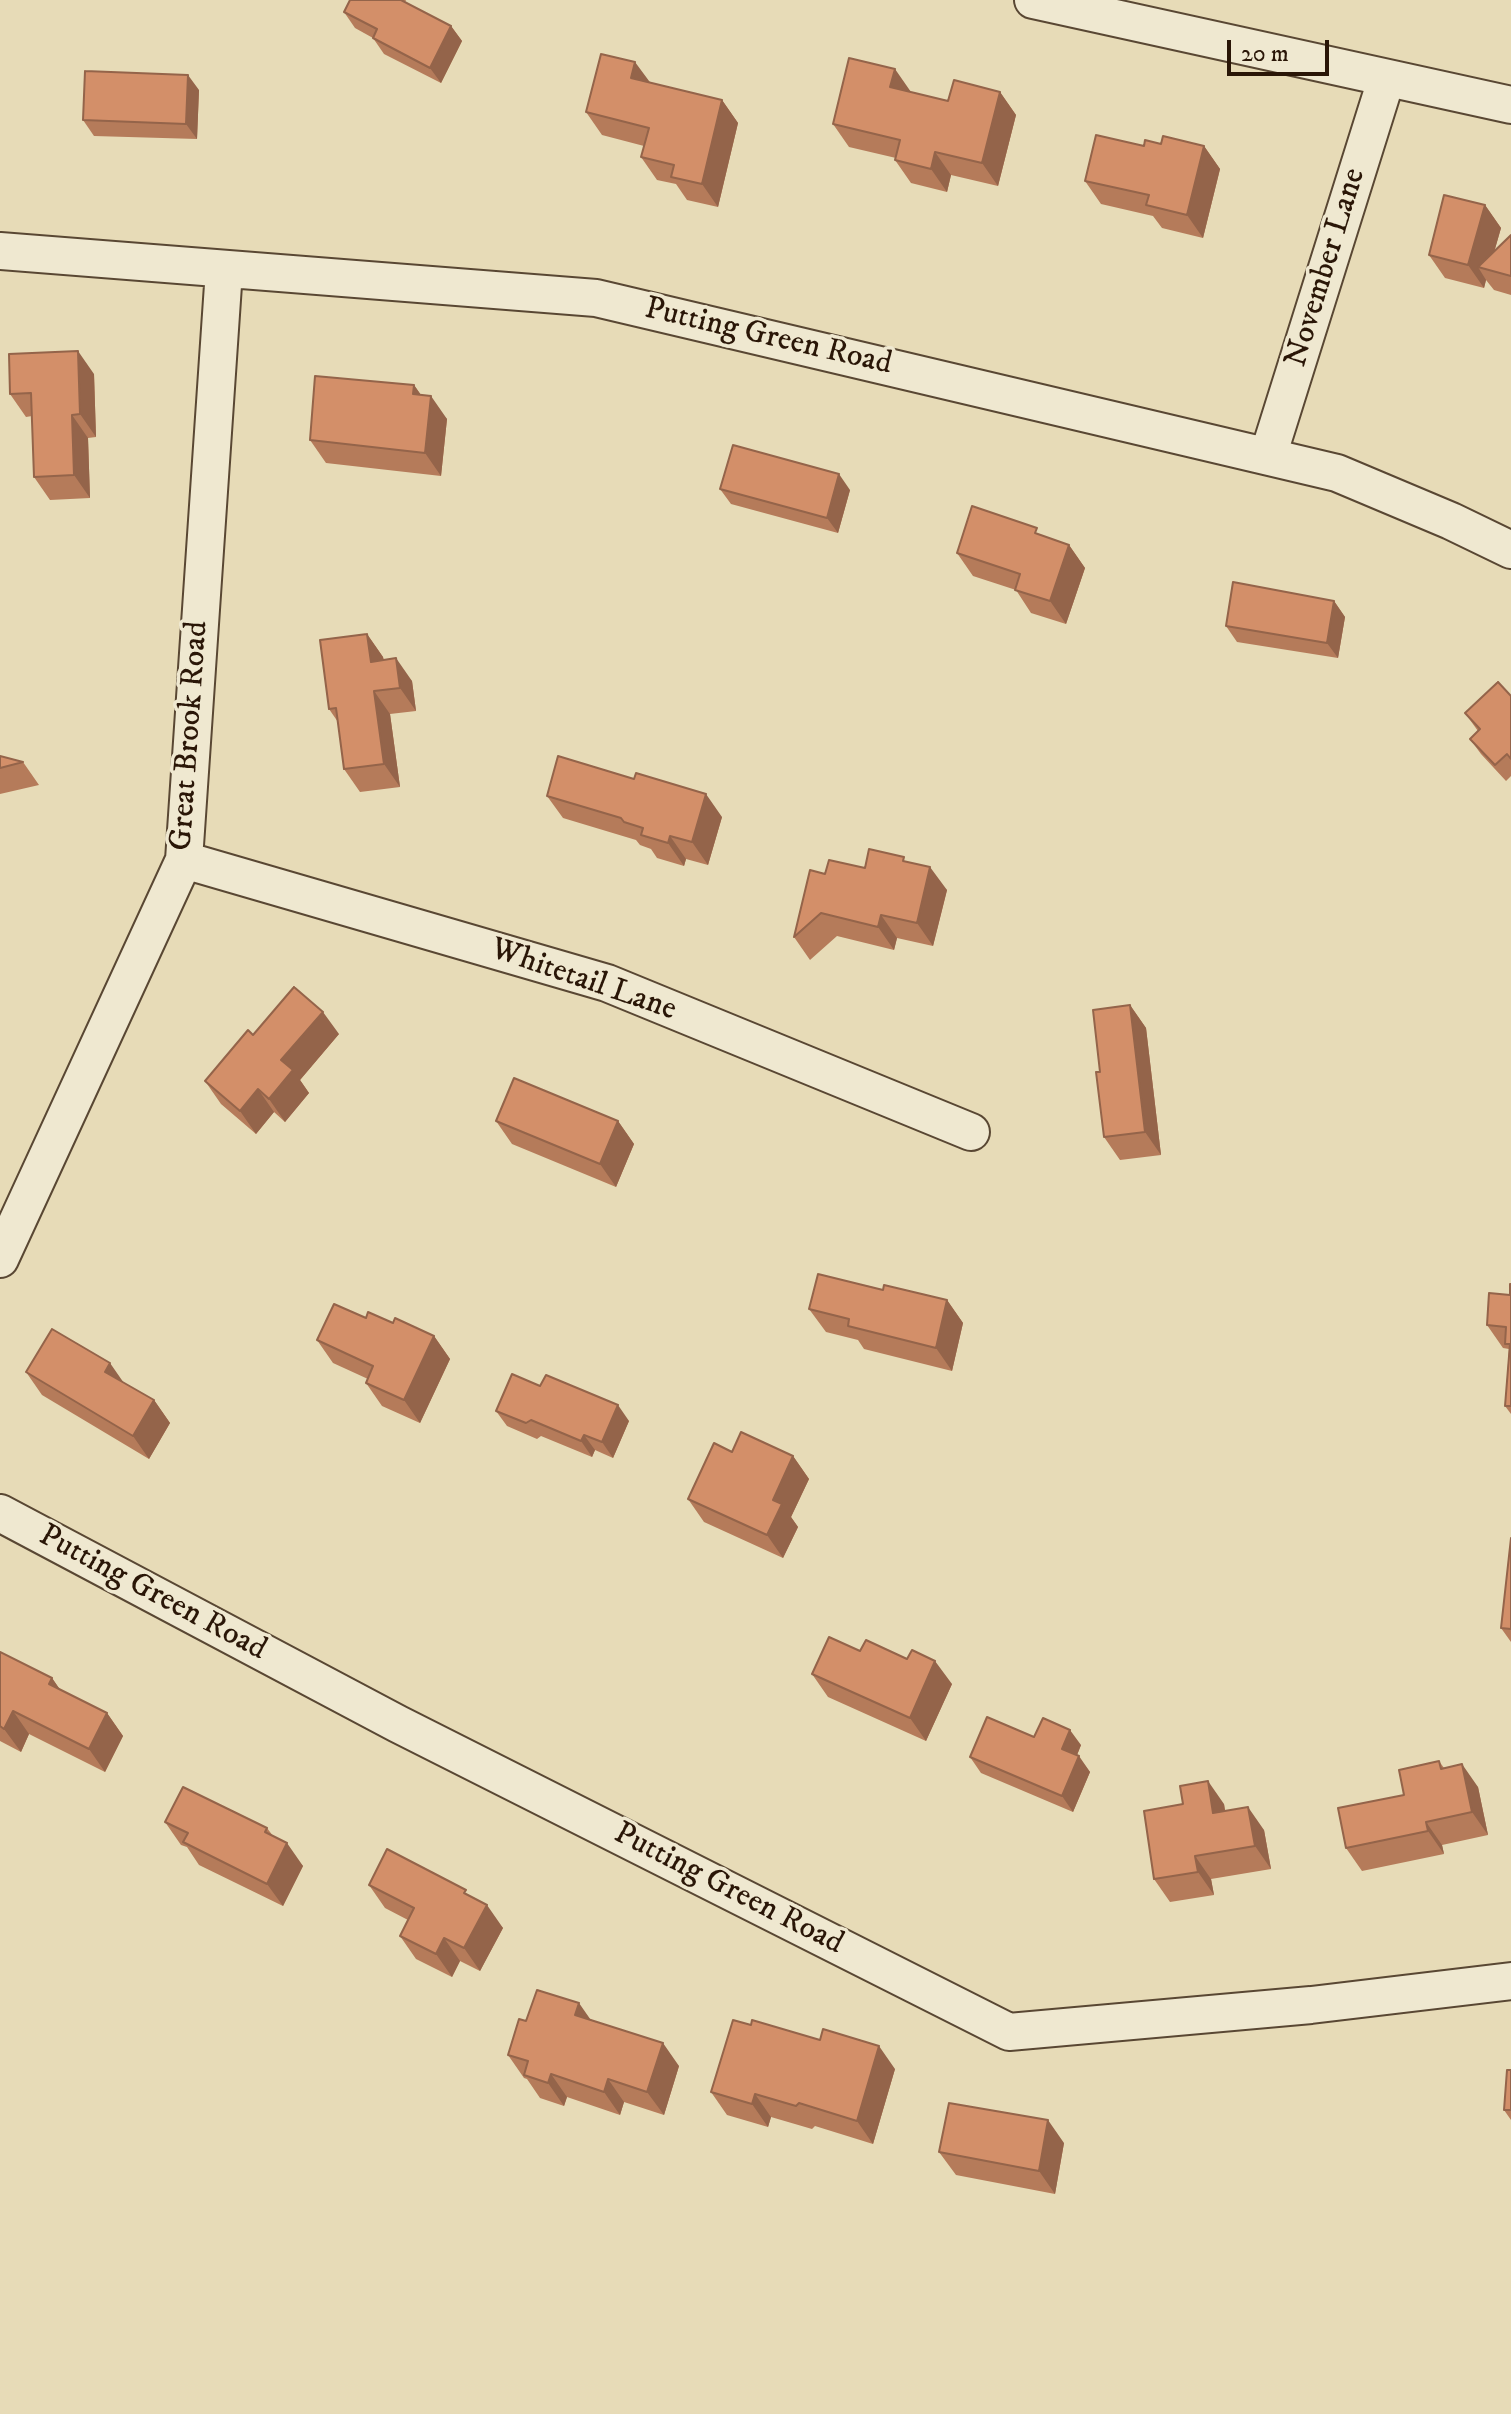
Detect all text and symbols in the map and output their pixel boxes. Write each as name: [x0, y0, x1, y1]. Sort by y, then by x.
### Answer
scale bar: [1231, 24, 1333, 74]
text: 20 m: [1241, 39, 1289, 69]
street label: November Lane: [1279, 164, 1375, 372]
street label: Putting Green Road: [641, 291, 895, 385]
street label: Great Brook Road: [164, 620, 218, 852]
street label: Whitetail Lane: [485, 931, 681, 1031]
street label: Putting Green Road: [31, 1518, 273, 1670]
street label: Putting Green Road: [607, 1816, 849, 1964]

